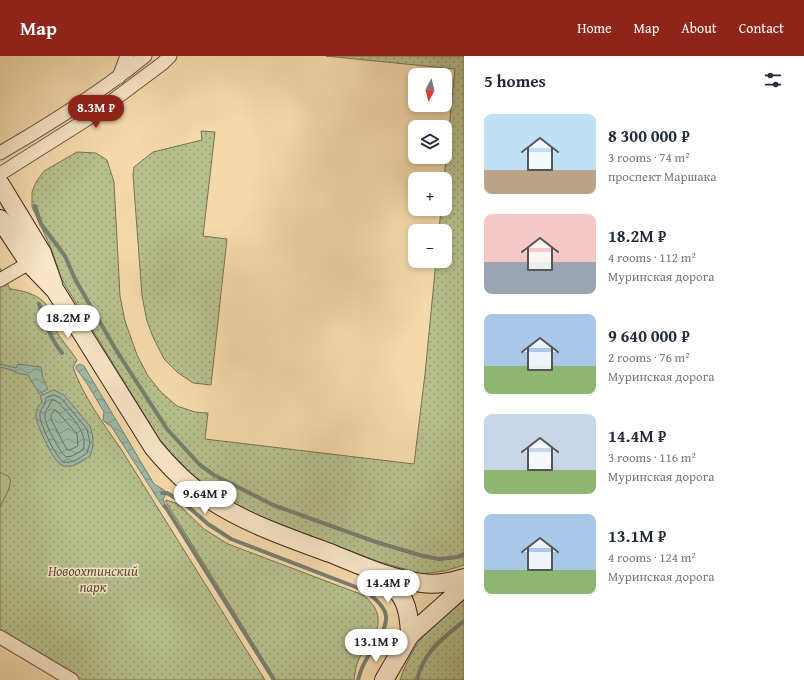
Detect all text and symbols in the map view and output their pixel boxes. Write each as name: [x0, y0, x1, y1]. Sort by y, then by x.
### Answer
text: Map: [20, 14, 57, 42]
text: Home: [577, 18, 612, 38]
text: Map: [634, 18, 659, 38]
text: About: [681, 18, 717, 38]
text: Contact: [739, 18, 784, 38]
north arrow: [408, 68, 452, 112]
map controls: [408, 68, 452, 268]
text: 5 homes: [484, 68, 546, 93]
icon: filters: [762, 69, 784, 91]
pin: 8.3M ₽: [63, 95, 129, 129]
text: 8.3M ₽: [77, 98, 115, 117]
button: layers: [408, 120, 452, 164]
text: 8 300 000 ₽: [608, 123, 690, 148]
icon: home: [516, 130, 564, 178]
text: 3 rooms · 74 m²: [608, 148, 690, 167]
text: проспект Маршака: [608, 167, 717, 186]
button: +: [408, 172, 452, 216]
text: 18.2M ₽: [608, 223, 666, 248]
button: −: [408, 224, 452, 268]
icon: home: [516, 230, 564, 278]
text: 4 rooms · 112 m²: [608, 248, 696, 267]
text: Муринская дорога: [608, 267, 714, 286]
pin: 18.2M ₽: [31, 305, 105, 339]
text: 18.2M ₽: [46, 308, 90, 327]
text: 9 640 000 ₽: [608, 323, 690, 348]
icon: home: [516, 330, 564, 378]
text: 2 rooms · 76 m²: [608, 348, 690, 367]
text: Муринская дорога: [608, 367, 714, 386]
text: 14.4M ₽: [608, 423, 666, 448]
icon: home: [516, 430, 564, 478]
text: 3 rooms · 116 m²: [608, 448, 696, 467]
text: Муринская дорога: [608, 467, 714, 486]
pin: 9.64M ₽: [168, 481, 242, 515]
text: 9.64M ₽: [183, 484, 227, 503]
text: 13.1M ₽: [608, 523, 666, 548]
icon: home: [516, 530, 564, 578]
text: 4 rooms · 124 m²: [608, 548, 696, 567]
park label: Новоохтинский парк: [48, 561, 138, 597]
text: Муринская дорога: [608, 567, 714, 586]
pin: 14.4M ₽: [351, 570, 425, 604]
text: 14.4M ₽: [366, 573, 410, 592]
pin: 13.1M ₽: [339, 629, 413, 663]
text: 13.1M ₽: [354, 632, 398, 651]

